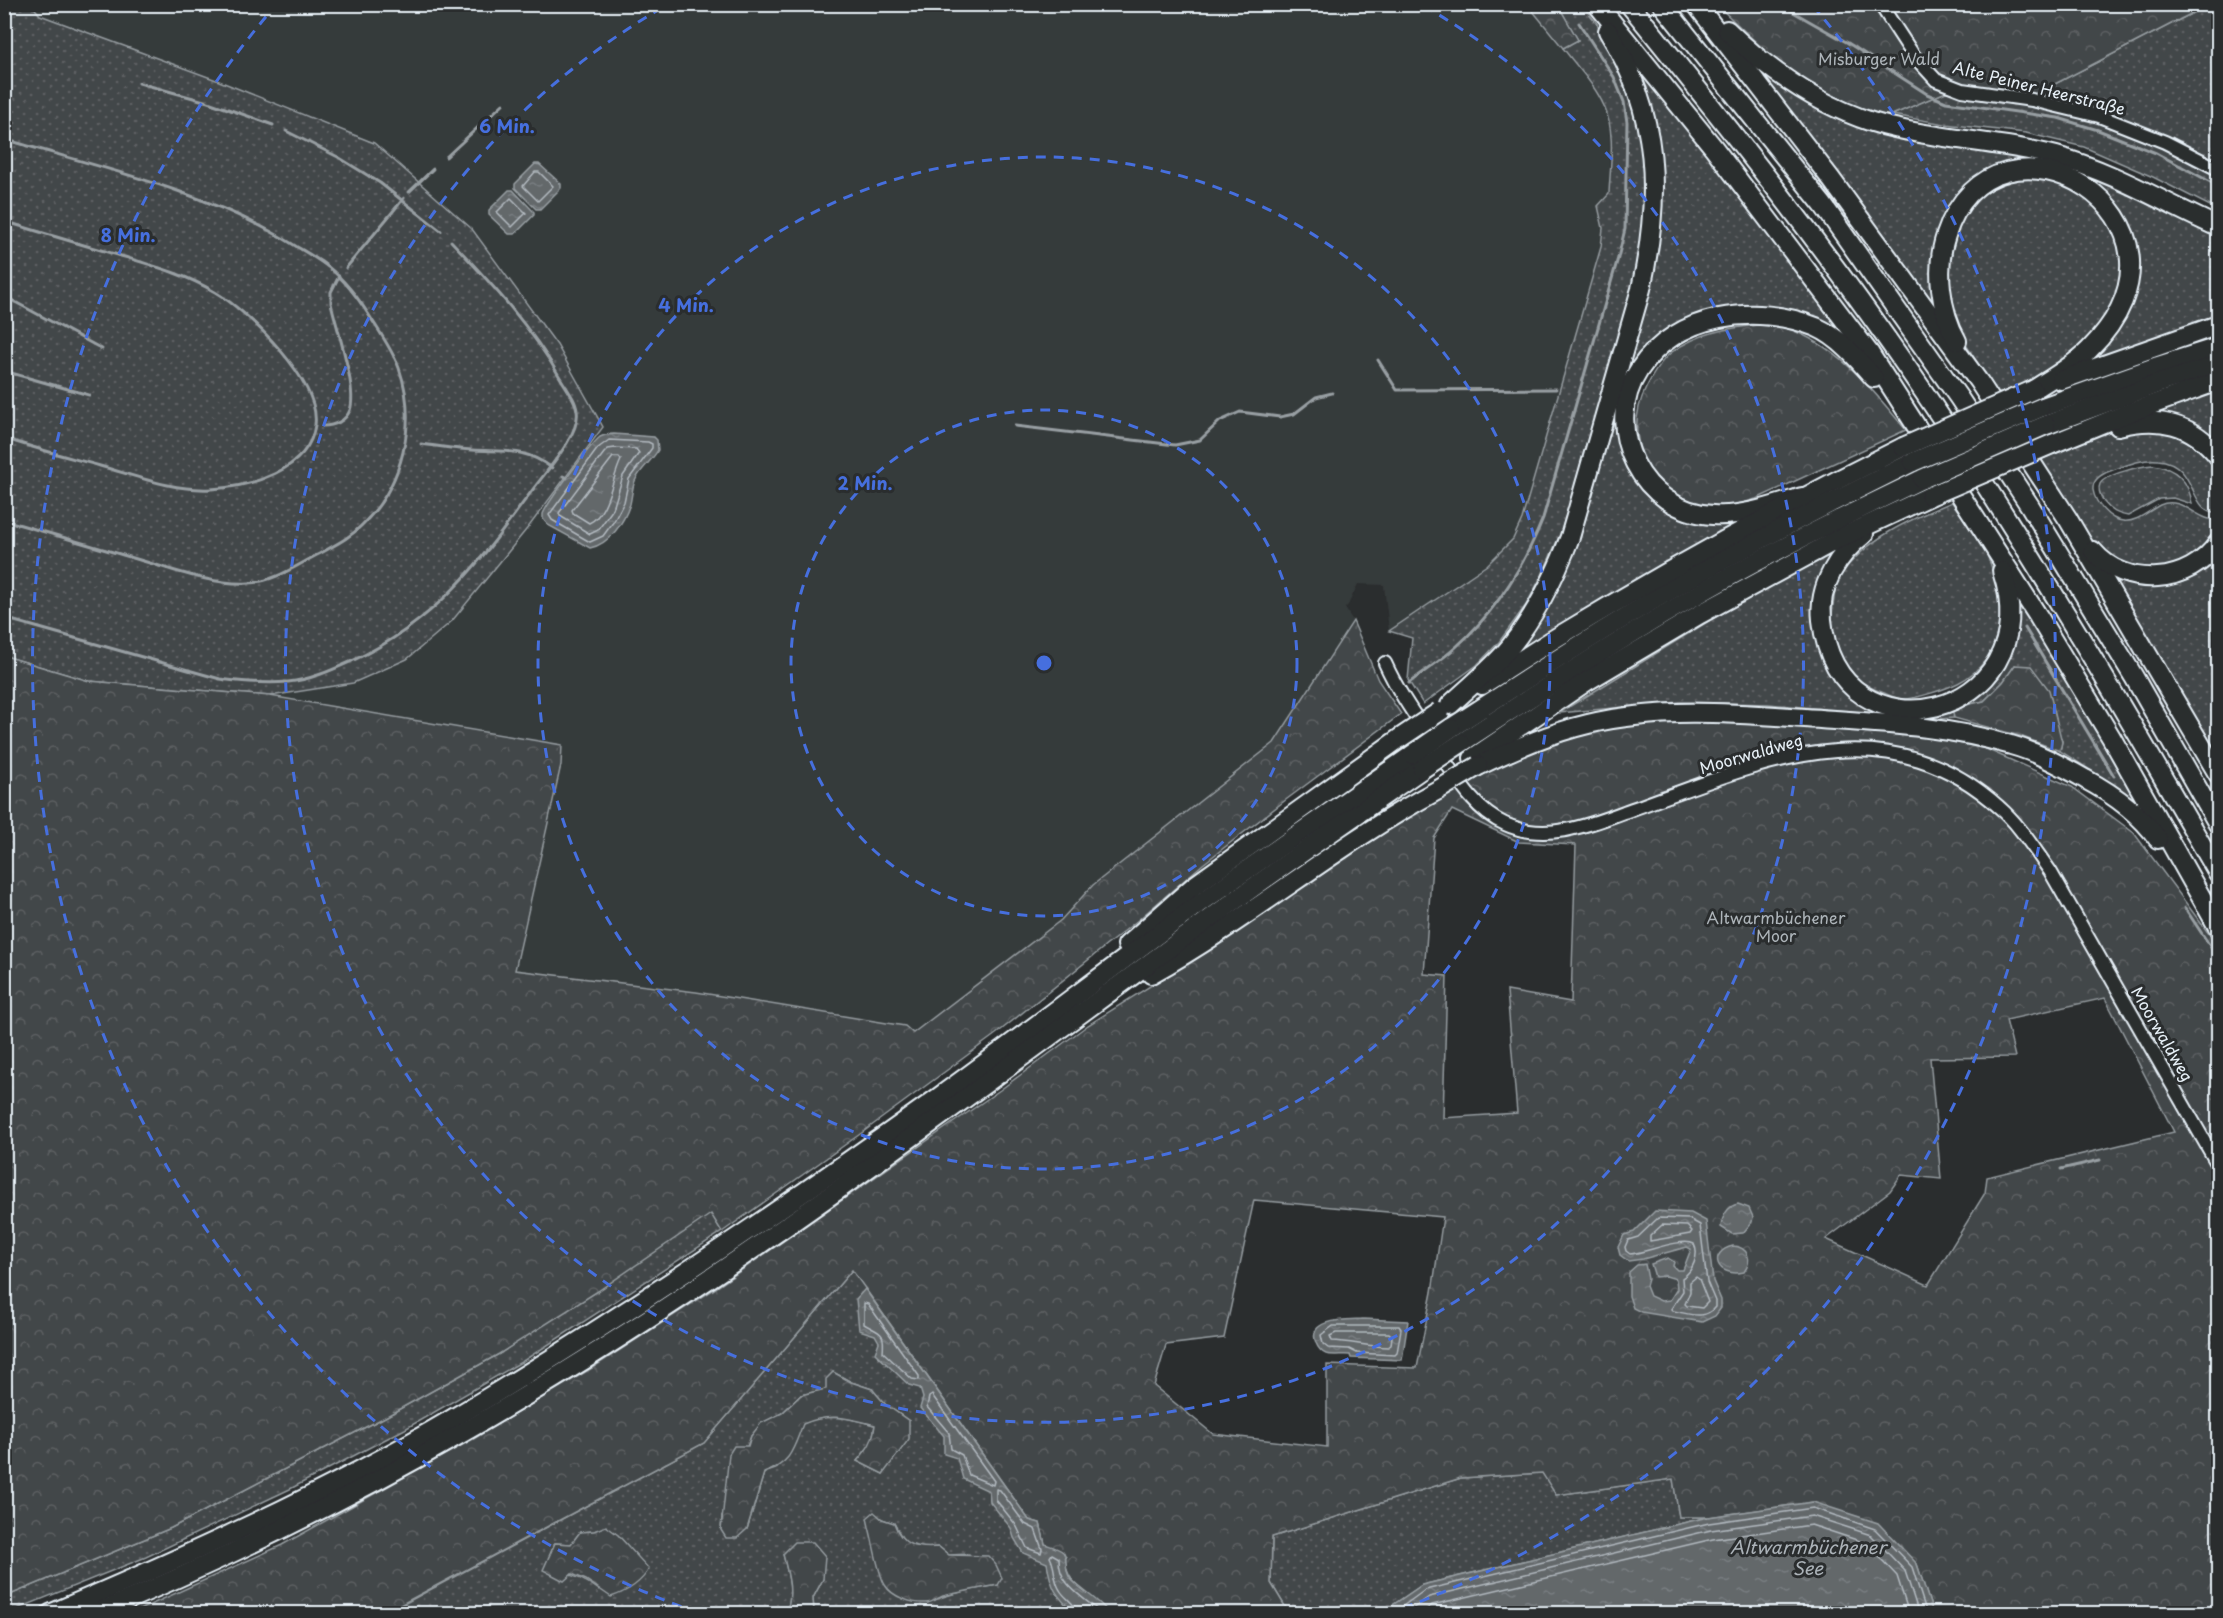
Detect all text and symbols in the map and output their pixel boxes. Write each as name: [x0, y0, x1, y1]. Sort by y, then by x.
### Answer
park label: Misburger Wald: [1818, 46, 1940, 70]
street label: Alte Peiner Heerstraße: [1951, 54, 2128, 120]
text: 6 Min.: [479, 112, 535, 139]
text: 8 Min.: [100, 221, 156, 248]
text: 4 Min.: [658, 291, 714, 318]
text: 2 Min.: [837, 469, 893, 496]
centre of rings: [1034, 653, 1054, 673]
street label: Moorwaldweg: [1696, 727, 1805, 779]
park label: Altwarmbüchener Moor: [1707, 905, 1846, 947]
street label: Moorwaldweg: [2126, 981, 2200, 1086]
water label: Altwarmbüchener See: [1730, 1533, 1889, 1581]

